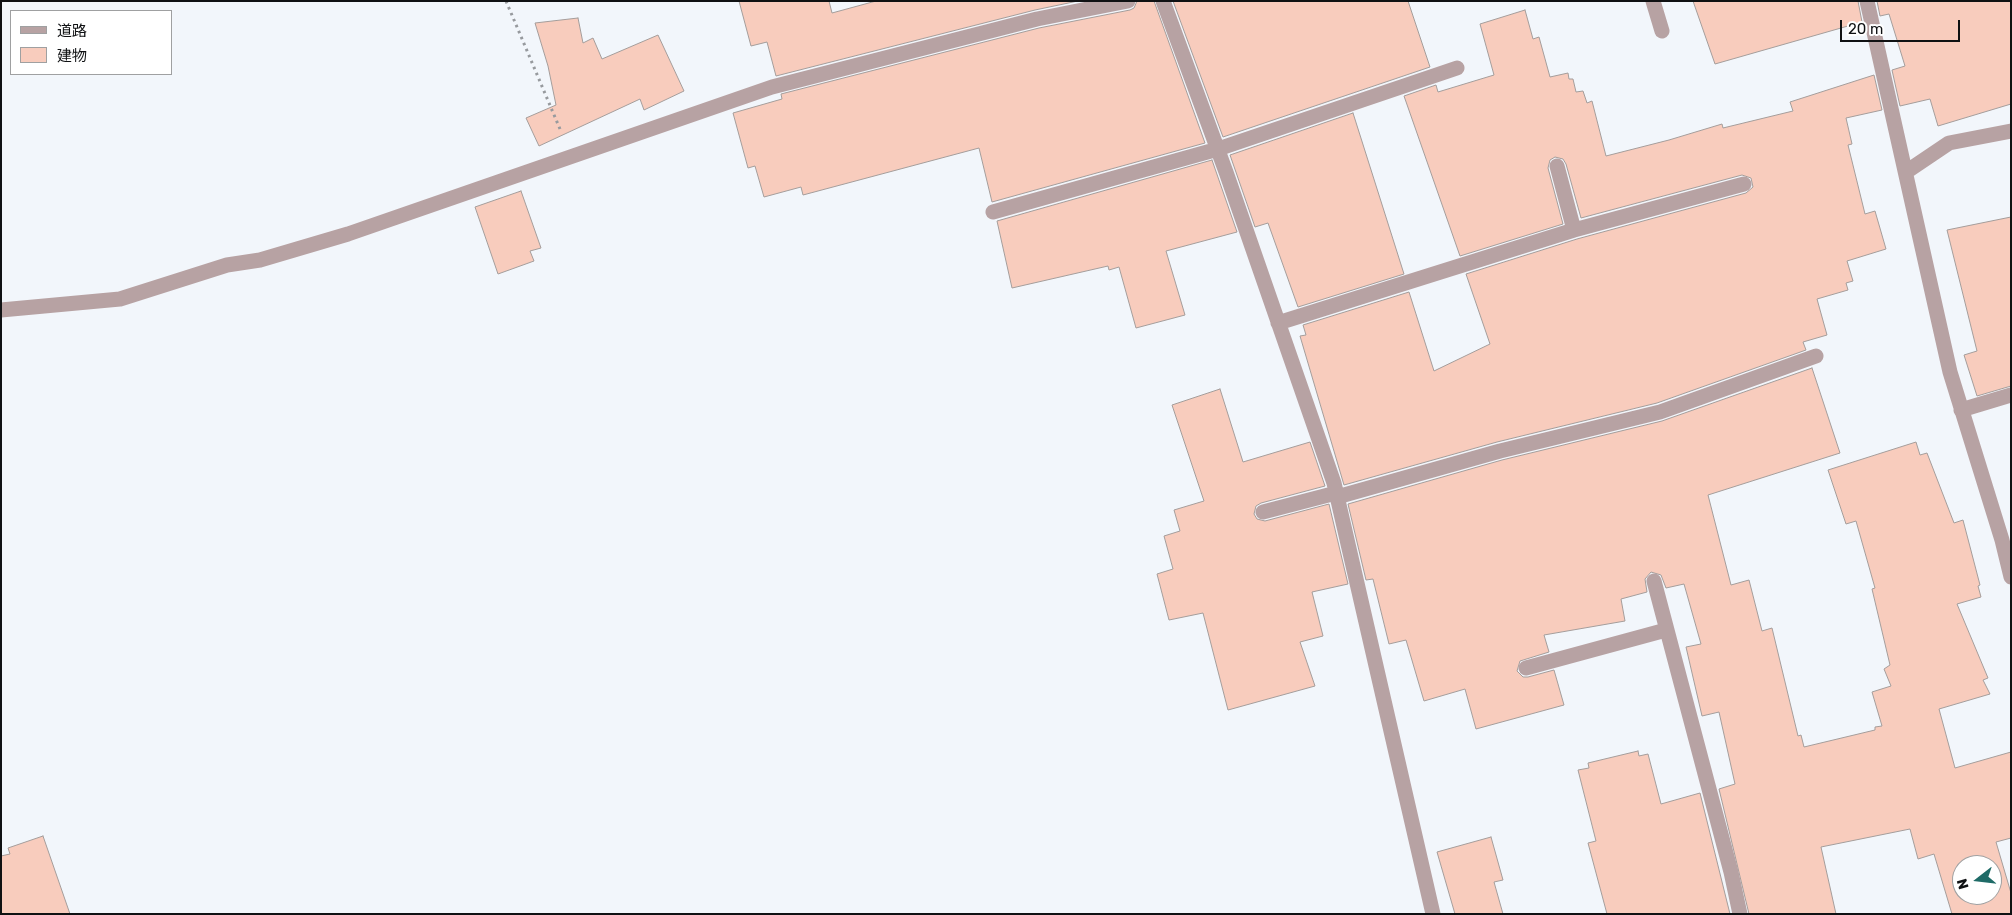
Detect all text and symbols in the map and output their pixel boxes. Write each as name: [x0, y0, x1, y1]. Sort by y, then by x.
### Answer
legend: [10, 10, 172, 75]
scale bar: [1842, 10, 1962, 42]
text: 20 m: [1848, 20, 1883, 38]
text: 道路: [57, 22, 87, 40]
text: 建物: [57, 47, 87, 65]
north arrow: [1952, 855, 2002, 905]
text: N: [1954, 877, 1973, 891]

